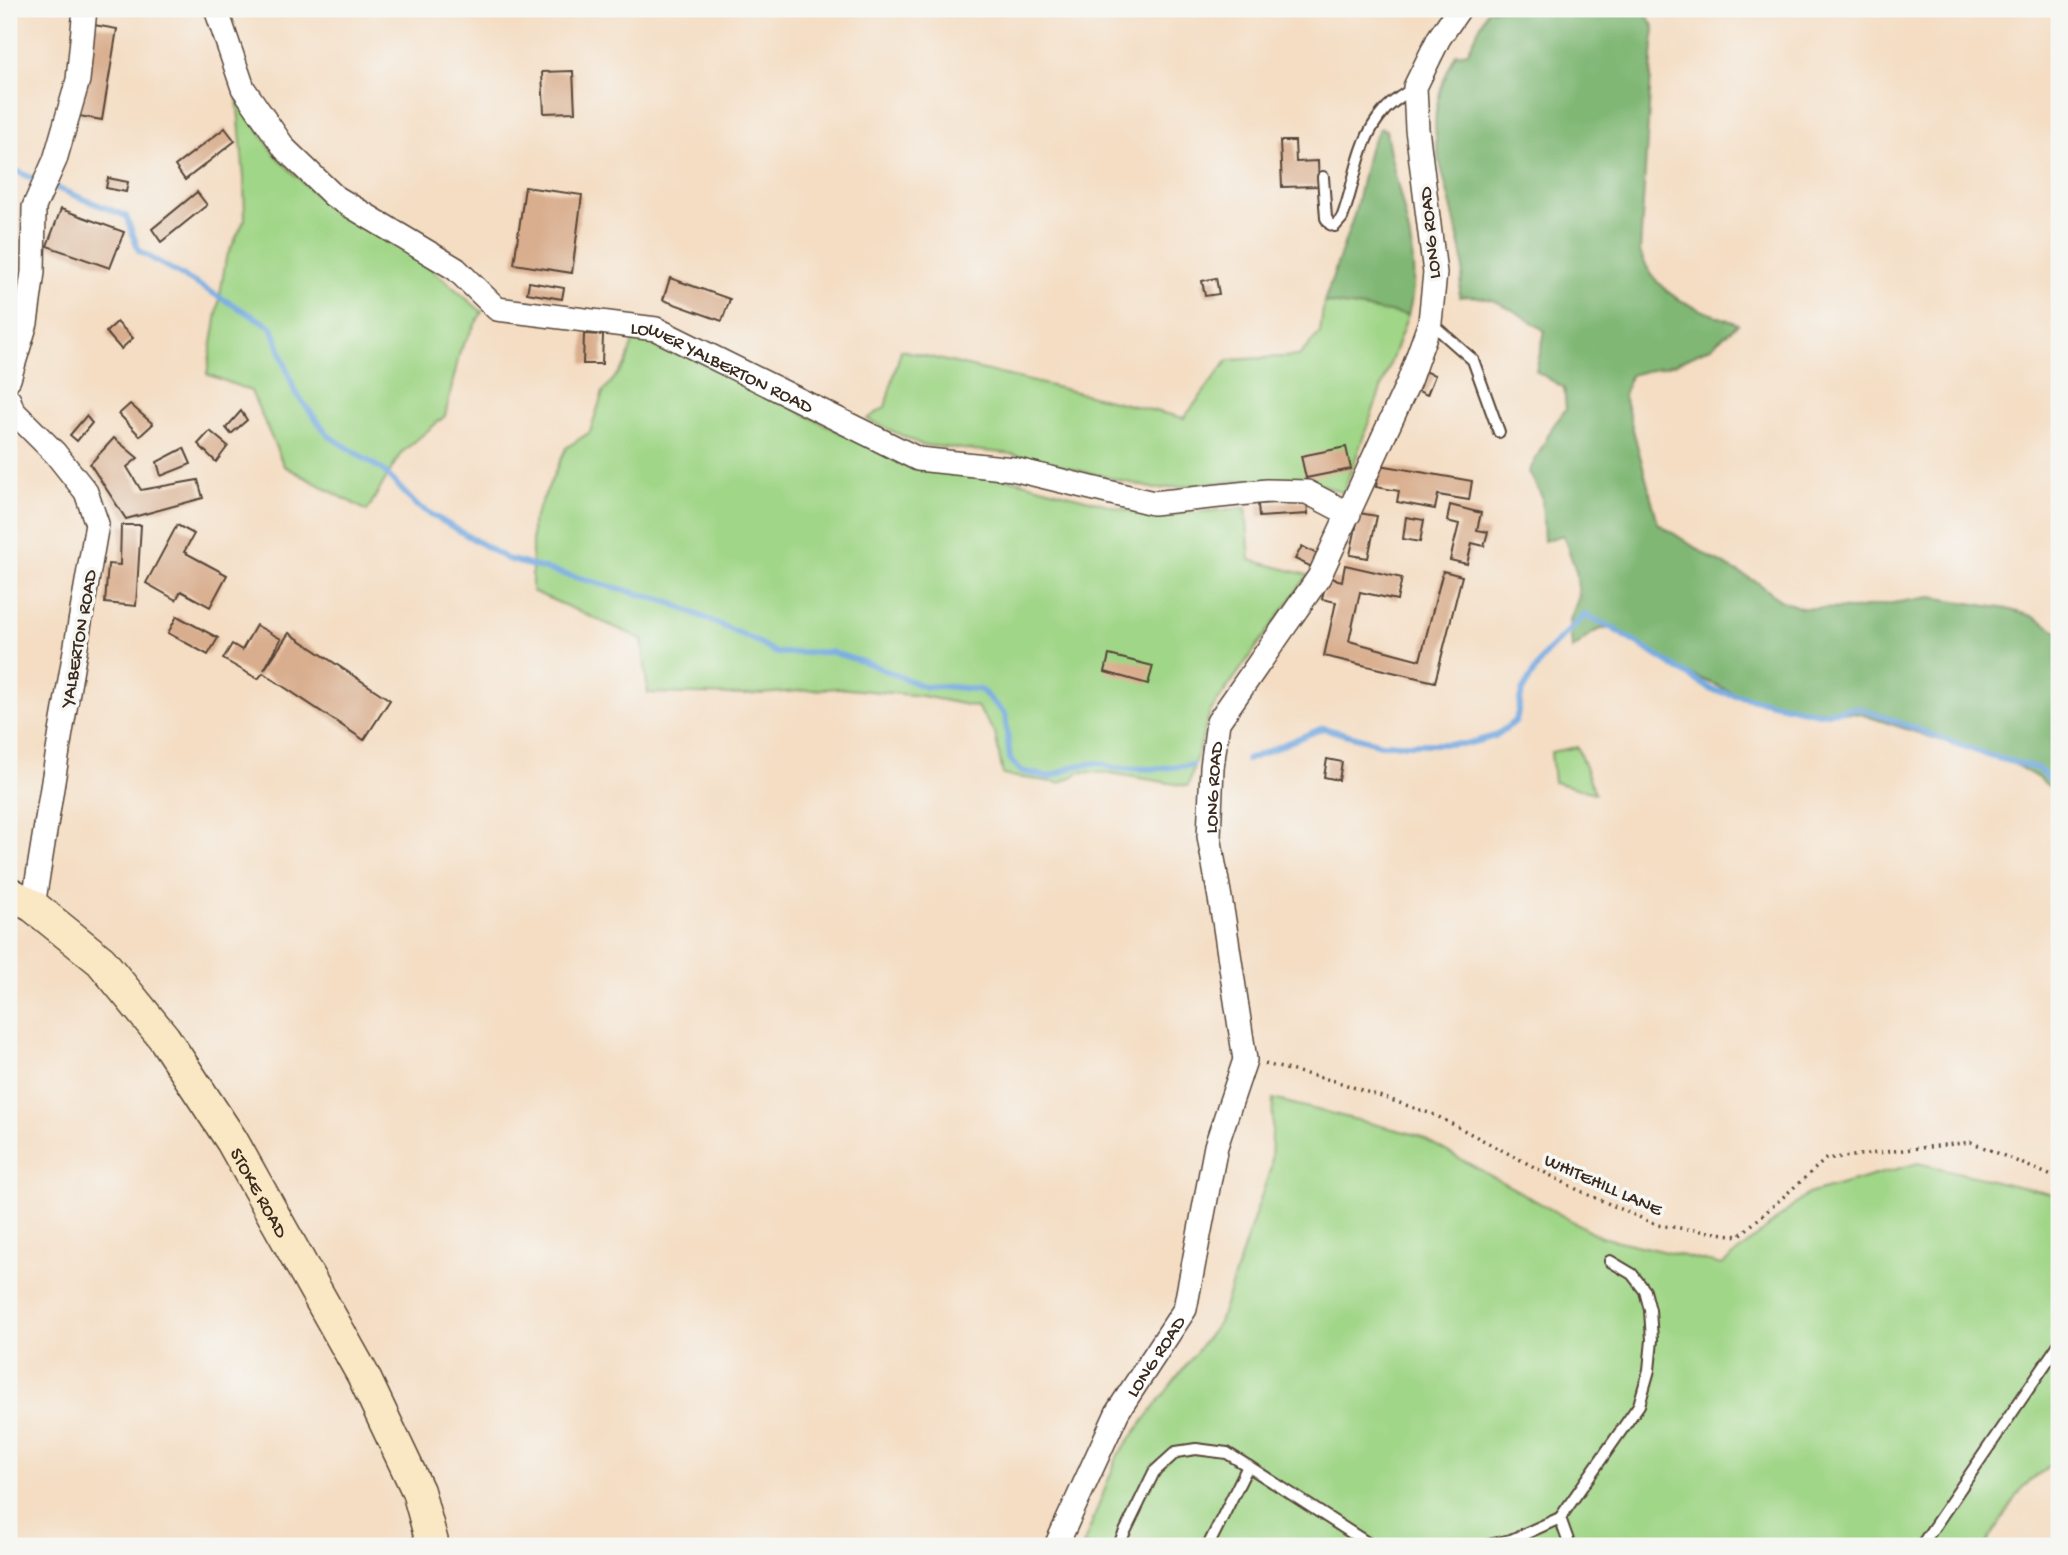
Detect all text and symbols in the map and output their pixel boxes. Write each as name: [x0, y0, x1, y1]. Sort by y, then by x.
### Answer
street label: LONG ROAD: [1415, 185, 1448, 280]
street label: LOWER YALBERTON ROAD: [629, 318, 817, 420]
street label: YALBERTON ROAD: [57, 568, 104, 711]
street label: LONG ROAD: [1201, 740, 1230, 834]
street label: STOKE ROAD: [223, 1145, 292, 1243]
street label: WHITEHILL LANE: [1540, 1150, 1666, 1223]
street label: LONG ROAD: [1122, 1312, 1193, 1402]

